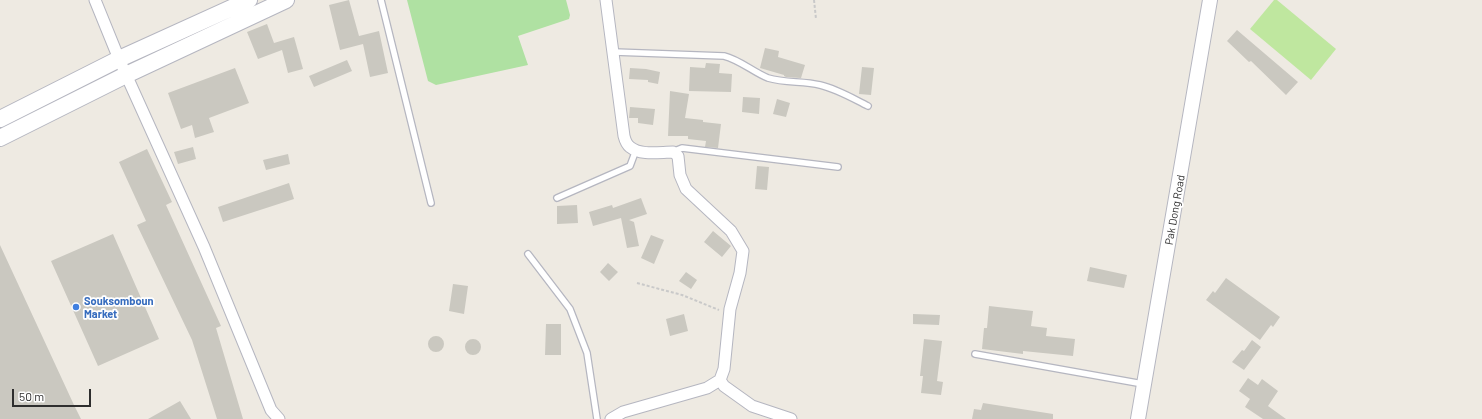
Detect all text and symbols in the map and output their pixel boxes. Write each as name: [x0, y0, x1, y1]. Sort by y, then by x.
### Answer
street label: Pak Dong Road: [1162, 174, 1188, 246]
place label: Souksomboun Market: [84, 294, 154, 320]
marker: Souksomboun Market: [71, 302, 81, 312]
scale bar: [14, 381, 93, 407]
text: 50 m: [19, 389, 44, 403]

